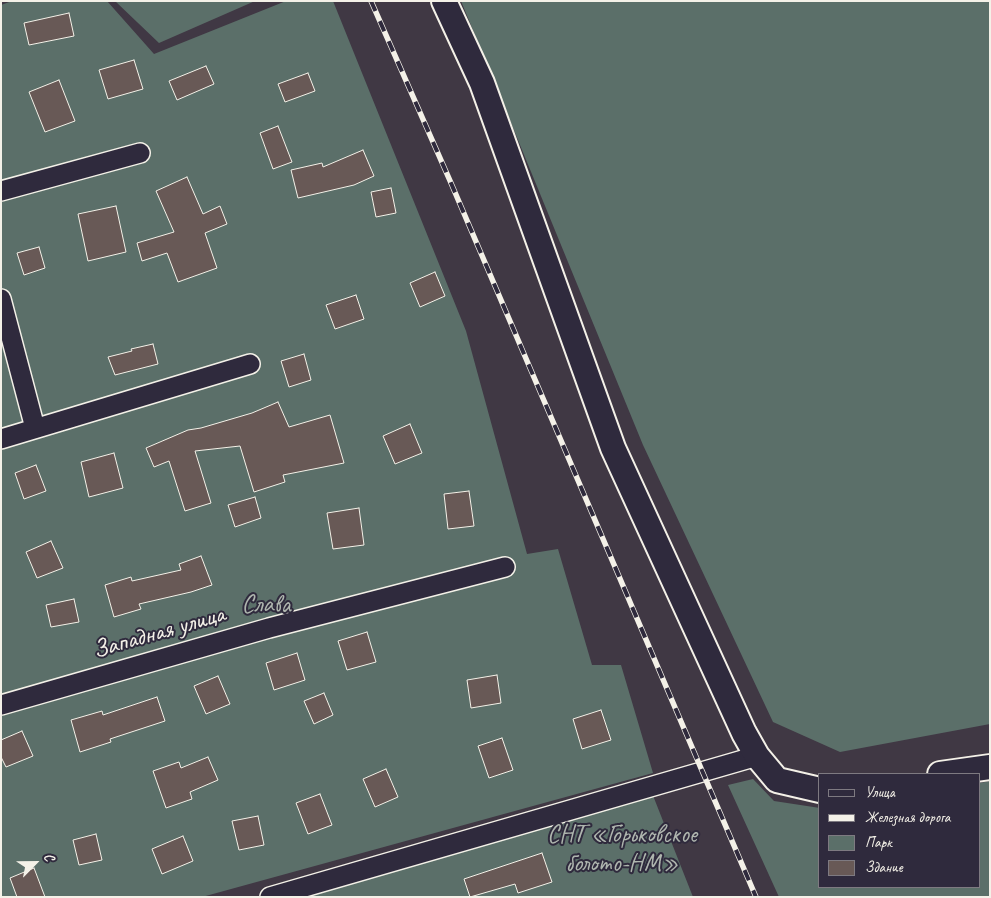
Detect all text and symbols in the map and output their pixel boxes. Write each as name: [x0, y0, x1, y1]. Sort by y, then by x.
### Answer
park label: Слава: [241, 590, 291, 620]
street label: Западная улица: [89, 600, 229, 666]
legend: [818, 773, 981, 888]
text: Улица: [865, 783, 895, 802]
text: Железная дорога: [865, 808, 950, 827]
park label: СНТ «Горьковское болото-НМ»: [547, 820, 697, 879]
text: Парк: [865, 833, 892, 852]
north arrow: [10, 838, 60, 888]
text: С: [40, 850, 58, 863]
text: Здание: [865, 858, 903, 877]

